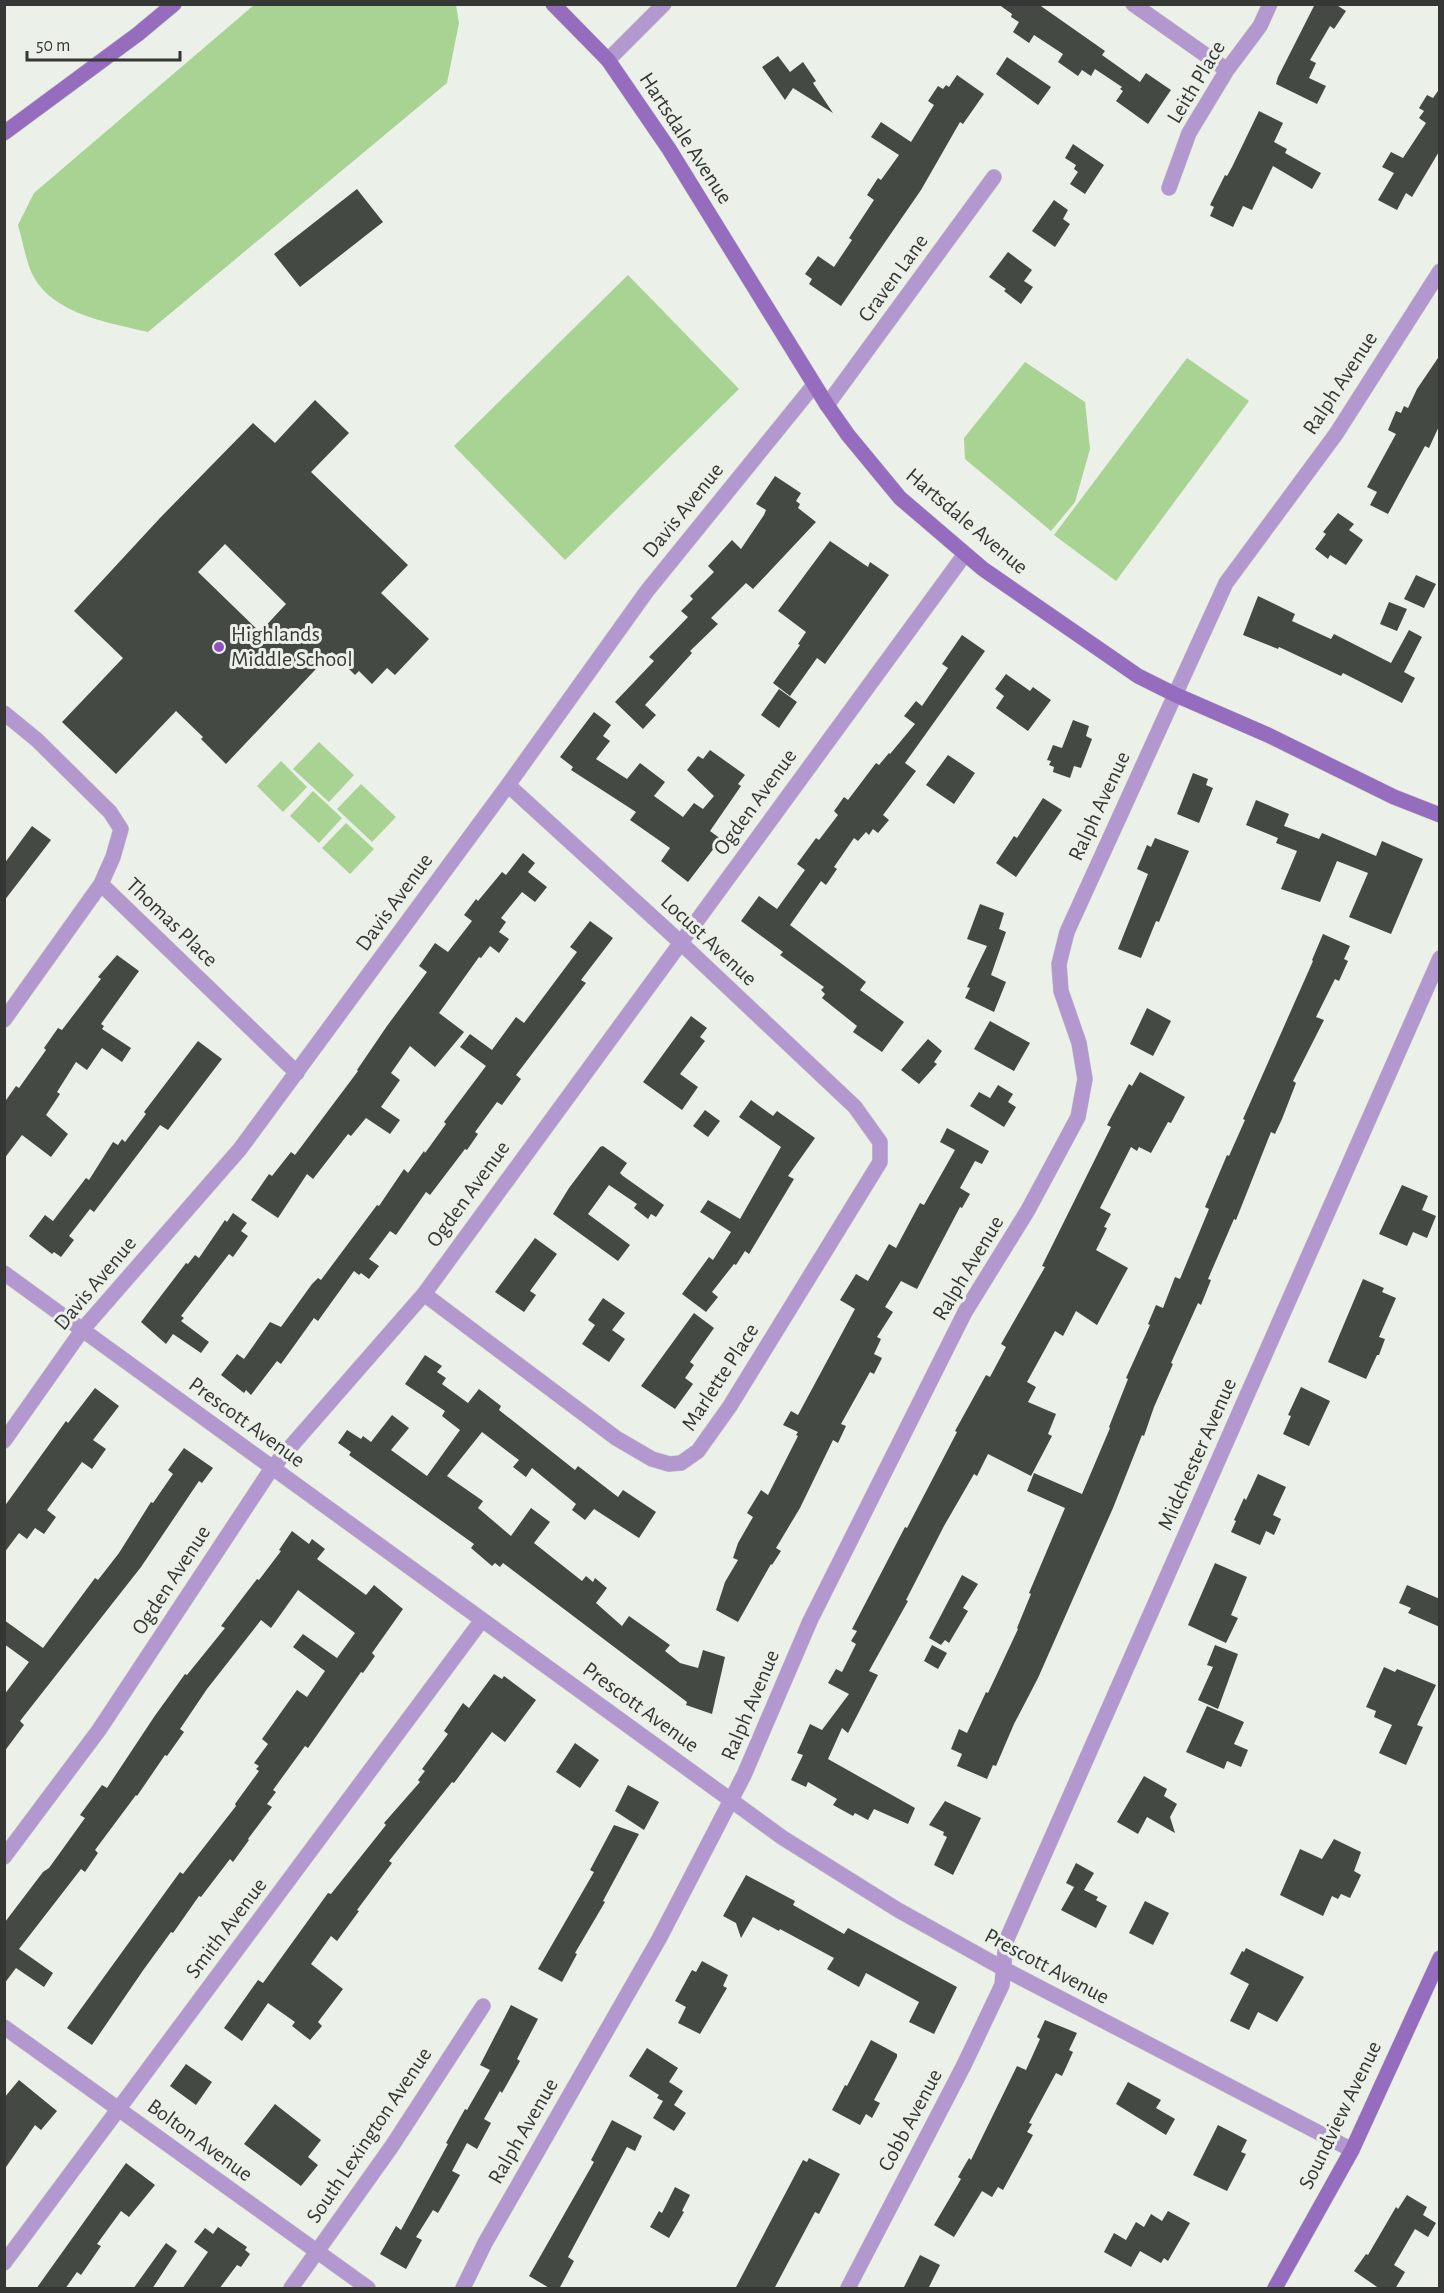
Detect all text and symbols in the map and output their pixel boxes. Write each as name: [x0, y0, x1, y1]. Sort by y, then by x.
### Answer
scale bar: [27, 24, 180, 62]
text: 50 m: [36, 37, 70, 55]
street label: Leith Place: [1163, 37, 1229, 127]
street label: Hartsdale Avenue: [635, 68, 737, 208]
street label: Craven Lane: [854, 230, 932, 326]
street label: Ralph Avenue: [1299, 328, 1381, 438]
street label: Davis Avenue: [638, 459, 728, 561]
street label: Hartsdale Avenue: [902, 464, 1032, 578]
place label: Highlands Middle School: [231, 623, 353, 670]
marker: Highlands Middle School: [212, 640, 226, 654]
street label: Ogden Avenue: [709, 745, 801, 859]
street label: Ralph Avenue: [1064, 748, 1134, 864]
street label: Davis Avenue: [351, 849, 437, 955]
street label: Thomas Place: [122, 873, 222, 971]
street label: Locust Avenue: [657, 890, 761, 990]
street label: Ogden Avenue: [422, 1137, 514, 1251]
street label: Ralph Avenue: [928, 1212, 1008, 1324]
street label: Davis Avenue: [50, 1232, 140, 1334]
street label: Marlette Place: [677, 1319, 763, 1435]
street label: Prescott Avenue: [185, 1373, 309, 1471]
street label: Midchester Avenue: [1154, 1375, 1240, 1533]
street label: Ogden Avenue: [128, 1521, 214, 1639]
street label: Ralph Avenue: [717, 1646, 783, 1764]
street label: Prescott Avenue: [579, 1658, 703, 1756]
street label: Smith Avenue: [181, 1874, 271, 1982]
street label: Prescott Avenue: [981, 1924, 1113, 2008]
street label: Soundview Avenue: [1295, 2037, 1385, 2193]
street label: South Lexington Avenue: [302, 2043, 436, 2227]
street label: Cobb Avenue: [874, 2065, 946, 2175]
street label: Ralph Avenue: [484, 2074, 562, 2188]
street label: Bolton Avenue: [143, 2095, 257, 2185]

